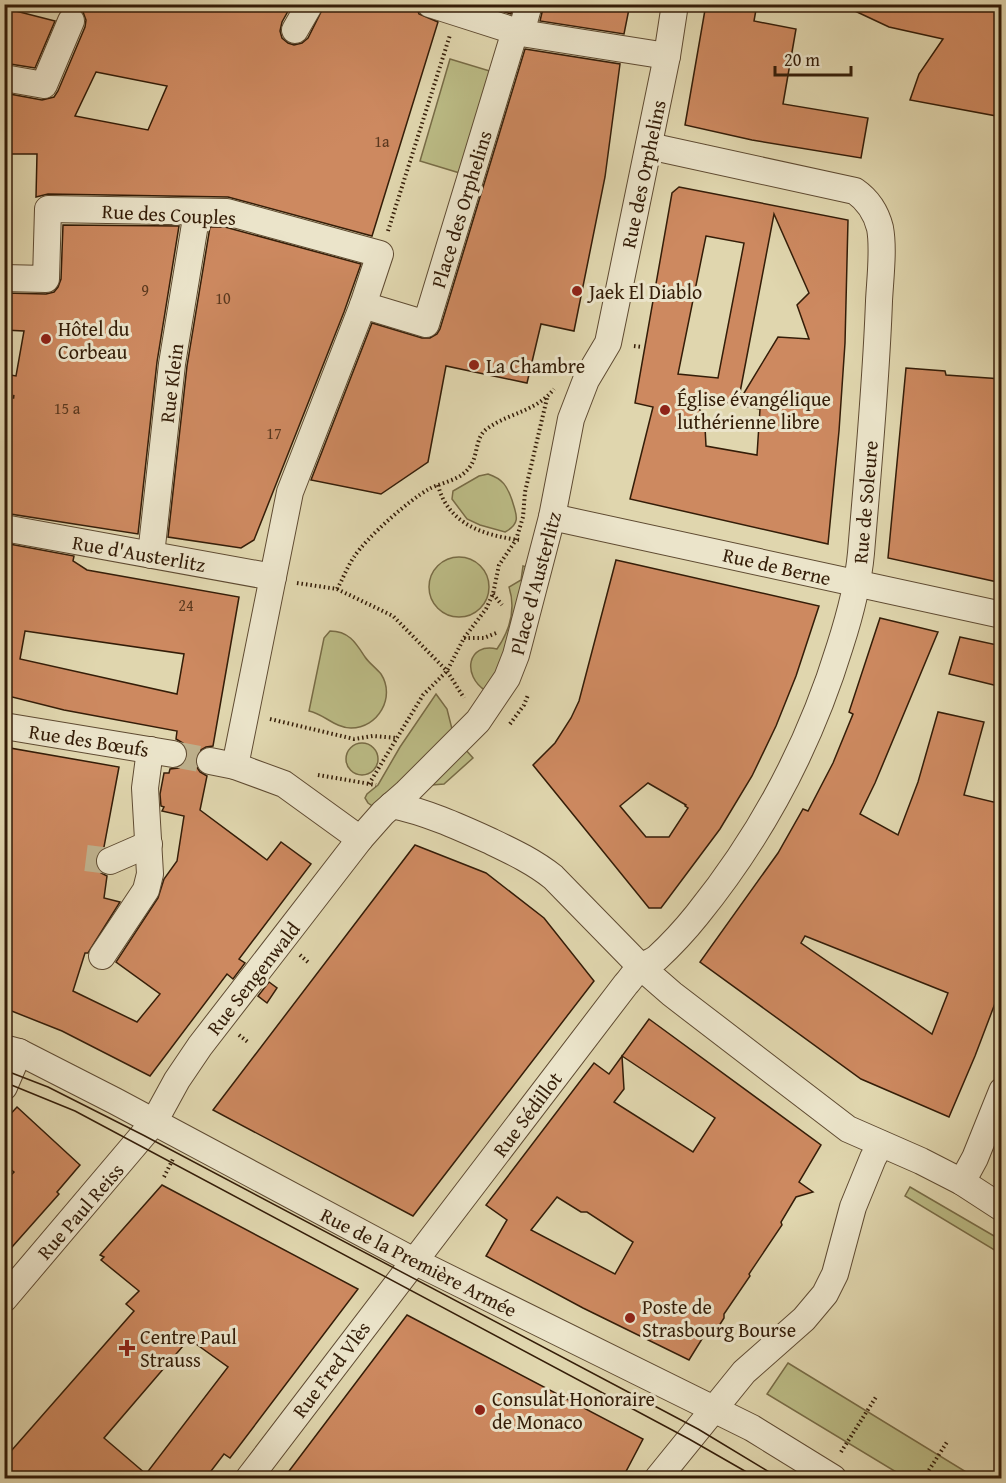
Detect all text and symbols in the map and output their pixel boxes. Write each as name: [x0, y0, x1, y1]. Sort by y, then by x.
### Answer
scale bar: [775, 39, 852, 77]
text: 20 m: [784, 46, 820, 73]
street label: Rue des Orphelins: [613, 97, 673, 251]
street label: Place des Orphelins: [423, 127, 499, 291]
house number: 1a: [374, 129, 390, 153]
street label: Rue des Couples: [101, 196, 237, 232]
place label: Jaek El Diablo: [586, 277, 702, 306]
house number: 9: [141, 278, 149, 302]
marker: Jaek El Diablo: [570, 284, 584, 298]
house number: 10: [215, 286, 231, 310]
place label: Hôtel du Corbeau: [58, 314, 130, 366]
marker: Hôtel du Corbeau: [39, 332, 53, 346]
street label: Rue Klein: [152, 342, 190, 424]
place label: La Chambre: [486, 351, 585, 380]
marker: La Chambre: [467, 358, 481, 372]
place label: Église évangélique luthérienne libre: [677, 384, 831, 436]
house number: 15 a: [54, 396, 81, 420]
marker: Église évangélique luthérienne libre: [658, 403, 672, 417]
house number: 17: [266, 421, 282, 445]
street label: Rue de Soleure: [845, 439, 885, 565]
street label: Place d'Austerlitz: [502, 508, 568, 658]
street label: Rue d'Austerlitz: [70, 527, 208, 579]
street label: Rue de Berne: [720, 539, 834, 593]
house number: 24: [178, 593, 194, 617]
street label: Rue des Bœufs: [27, 716, 151, 764]
street label: Rue Sengenwald: [199, 915, 307, 1041]
street label: Rue Sédillot: [485, 1065, 569, 1163]
street label: Rue Paul Reiss: [30, 1156, 130, 1266]
street label: Rue de la Première Armée: [316, 1200, 522, 1324]
place label: Poste de Strasbourg Bourse: [642, 1292, 796, 1344]
marker: Poste de Strasbourg Bourse: [623, 1311, 637, 1325]
street label: Rue Fred Vlès: [285, 1315, 377, 1423]
place label: Centre Paul Strauss: [140, 1322, 237, 1374]
marker: Centre Paul Strauss: [118, 1339, 136, 1357]
place label: Consulat Honoraire de Monaco: [492, 1384, 655, 1436]
marker: Consulat Honoraire de Monaco: [473, 1403, 487, 1417]

